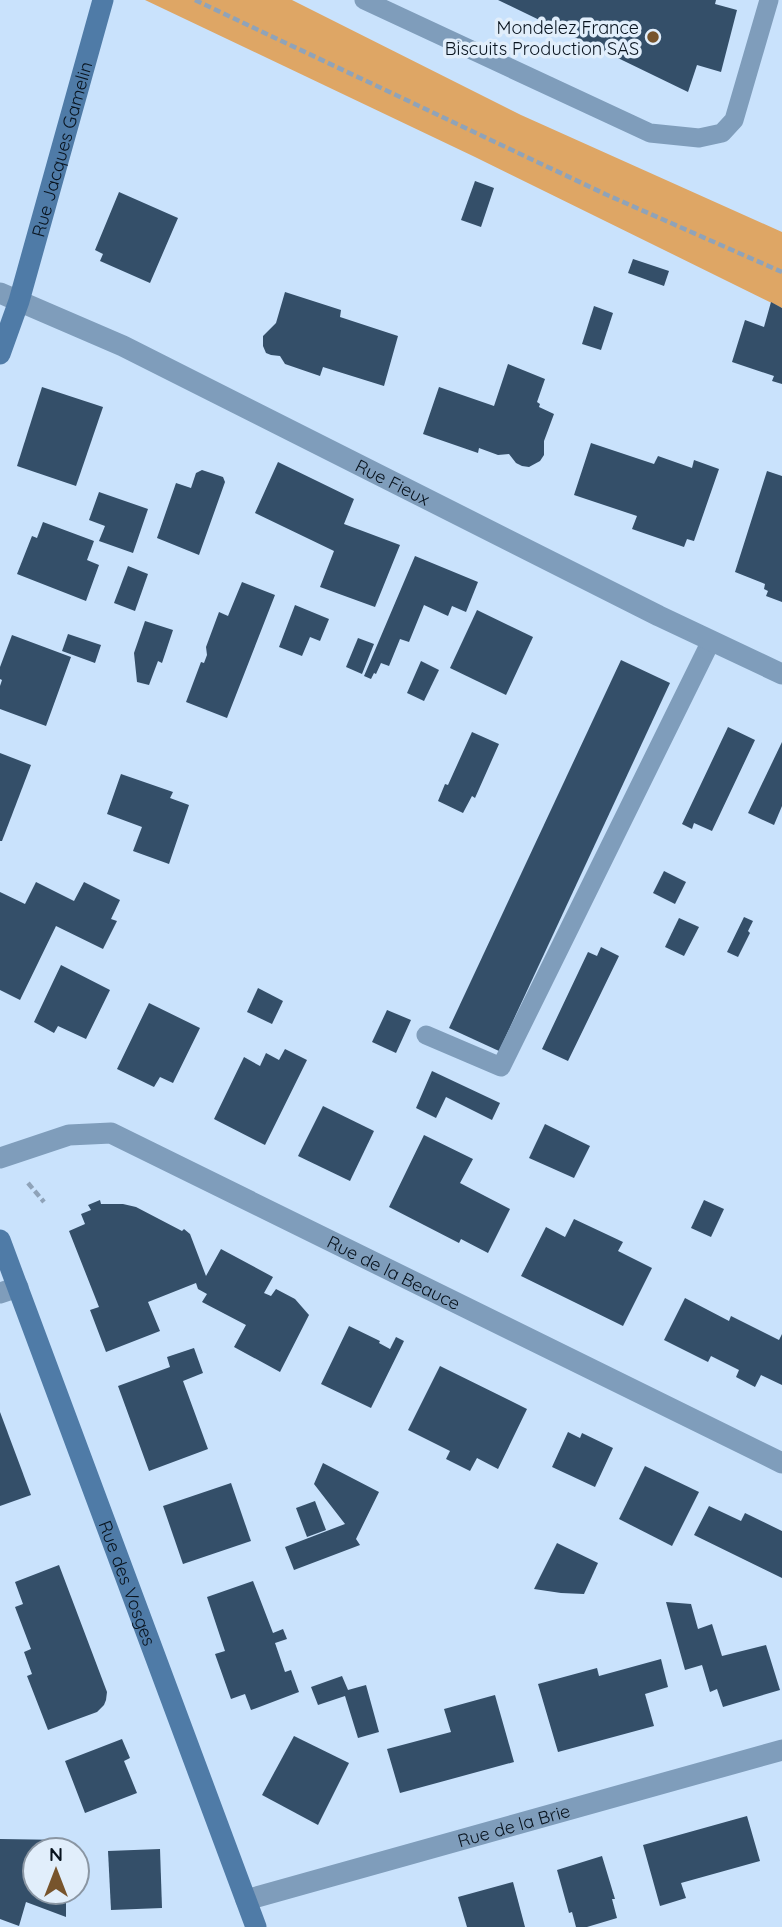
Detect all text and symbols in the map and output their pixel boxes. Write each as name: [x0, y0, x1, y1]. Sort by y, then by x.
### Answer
place label: Mondelez France Biscuits Production SAS: [445, 16, 639, 60]
marker: Mondelez France Biscuits Production SAS: [645, 29, 661, 45]
street label: Rue Jacques Gamelin: [26, 59, 97, 239]
street label: Rue Fieux: [352, 454, 434, 510]
street label: Rue de la Beauce: [323, 1230, 464, 1315]
street label: Rue des Vosges: [94, 1517, 162, 1649]
street label: Rue de la Brie: [455, 1798, 573, 1852]
north arrow: [21, 1836, 91, 1906]
text: N: [49, 1842, 63, 1866]

